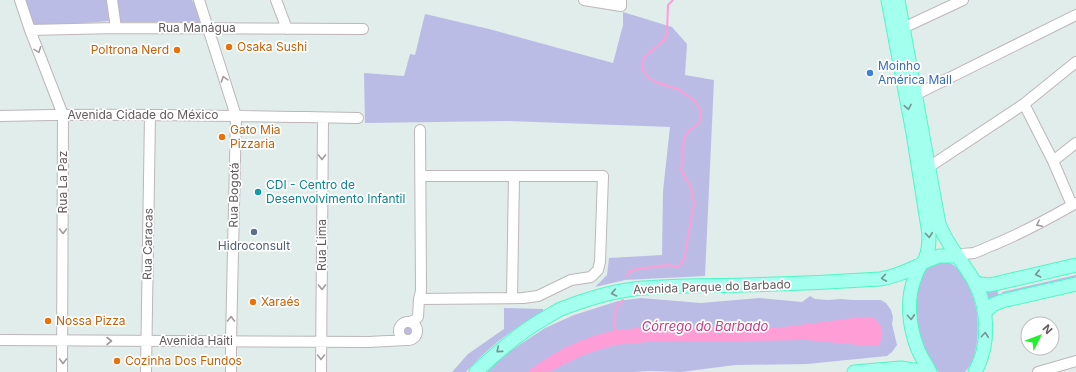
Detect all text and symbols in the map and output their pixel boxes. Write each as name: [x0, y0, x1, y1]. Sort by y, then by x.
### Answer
street label: Rua Manágua: [158, 20, 236, 35]
place label: Osaka Sushi: [237, 39, 307, 54]
place label: Poltrona Nerd: [91, 42, 169, 57]
marker: Osaka Sushi: [224, 42, 234, 52]
marker: Poltrona Nerd: [172, 45, 182, 55]
one-way arrow: [33, 46, 41, 53]
place label: Moinho América Mall: [878, 58, 952, 87]
marker: Moinho América Mall: [865, 68, 875, 78]
one-way arrow: [220, 76, 229, 83]
one-way arrow: [903, 104, 912, 110]
street label: Avenida Cidade do México: [68, 107, 218, 122]
place label: Gato Mia Pizzaria: [230, 122, 281, 151]
marker: Gato Mia Pizzaria: [217, 132, 227, 142]
street label: Rua La Paz: [55, 151, 70, 213]
one-way arrow: [318, 154, 327, 160]
street label: Rua Bogotá: [225, 162, 242, 228]
place label: CDI - Centro de Desenvolvimento Infantil: [266, 177, 405, 206]
marker: CDI - Centro de Desenvolvimento Infantil: [253, 187, 263, 197]
street label: Rua Caracas: [139, 208, 156, 280]
street label: Rua Lima: [314, 219, 329, 271]
one-way arrow: [1035, 219, 1043, 227]
marker: Hidroconsult: [249, 227, 259, 237]
one-way arrow: [59, 228, 67, 234]
one-way arrow: [924, 232, 933, 239]
place label: Hidroconsult: [218, 238, 290, 253]
one-way arrow: [1035, 270, 1041, 278]
one-way arrow: [880, 273, 887, 282]
street label: Avenida Parque do Barbado: [633, 276, 791, 297]
one-way arrow: [317, 284, 326, 290]
one-way arrow: [611, 289, 617, 297]
place label: Xaraés: [261, 294, 300, 309]
marker: Xaraés: [248, 297, 258, 307]
place label: Nossa Pizza: [56, 313, 126, 328]
one-way arrow: [906, 314, 915, 320]
marker: Nossa Pizza: [43, 316, 53, 326]
one-way arrow: [227, 316, 235, 322]
north arrow: [1020, 316, 1060, 356]
water label: Córrego do Barbado: [642, 318, 769, 334]
text: N: [1039, 322, 1055, 337]
one-way arrow: [980, 332, 989, 338]
street label: Avenida Haiti: [159, 333, 233, 348]
one-way arrow: [106, 337, 112, 345]
one-way arrow: [497, 346, 504, 353]
place label: Cozinha Dos Fundos: [125, 353, 242, 368]
one-way arrow: [317, 354, 325, 360]
marker: Cozinha Dos Fundos: [112, 356, 122, 366]
one-way arrow: [58, 358, 67, 364]

